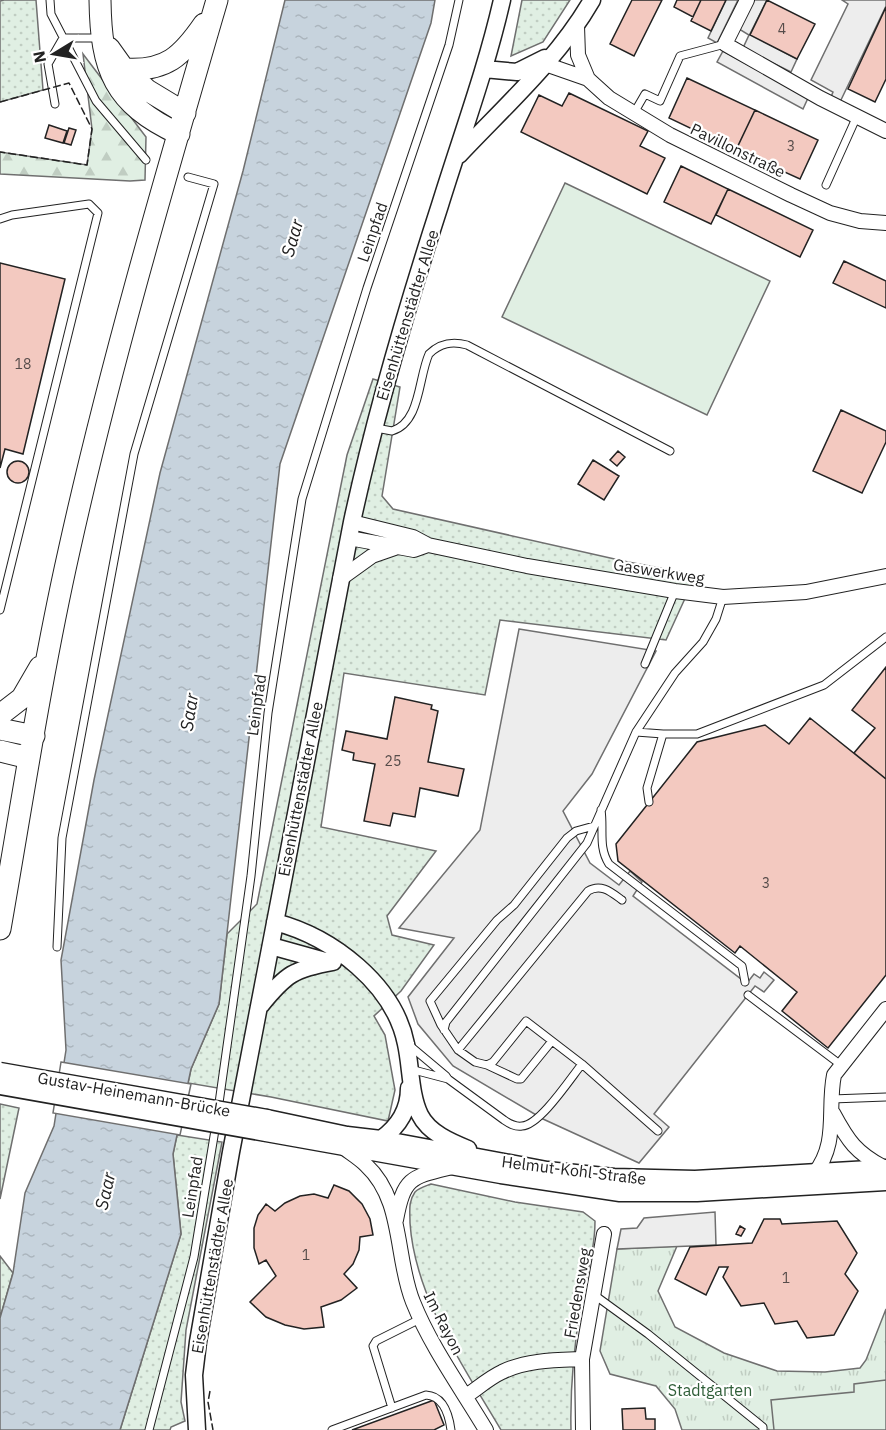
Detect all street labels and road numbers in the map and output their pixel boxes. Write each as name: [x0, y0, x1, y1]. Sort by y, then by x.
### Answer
street label: Pavillonstraße: [687, 118, 789, 182]
street label: Leinpfad: [352, 199, 392, 265]
street label: Eisenhüttenstädter Allee: [371, 227, 443, 403]
street label: Gaswerkweg: [612, 554, 707, 588]
street label: Leinpfad: [242, 673, 270, 737]
street label: Eisenhüttenstädter Allee: [273, 700, 327, 878]
street label: Gustav-Heinemann-Brücke: [36, 1067, 232, 1121]
street label: Helmut-Kohl-Straße: [501, 1151, 648, 1189]
street label: Leinpfad: [177, 1155, 207, 1219]
street label: Eisenhüttenstädter Allee: [187, 1177, 237, 1355]
street label: Friedensweg: [559, 1246, 595, 1340]
street label: Im Rayon: [420, 1288, 468, 1358]

